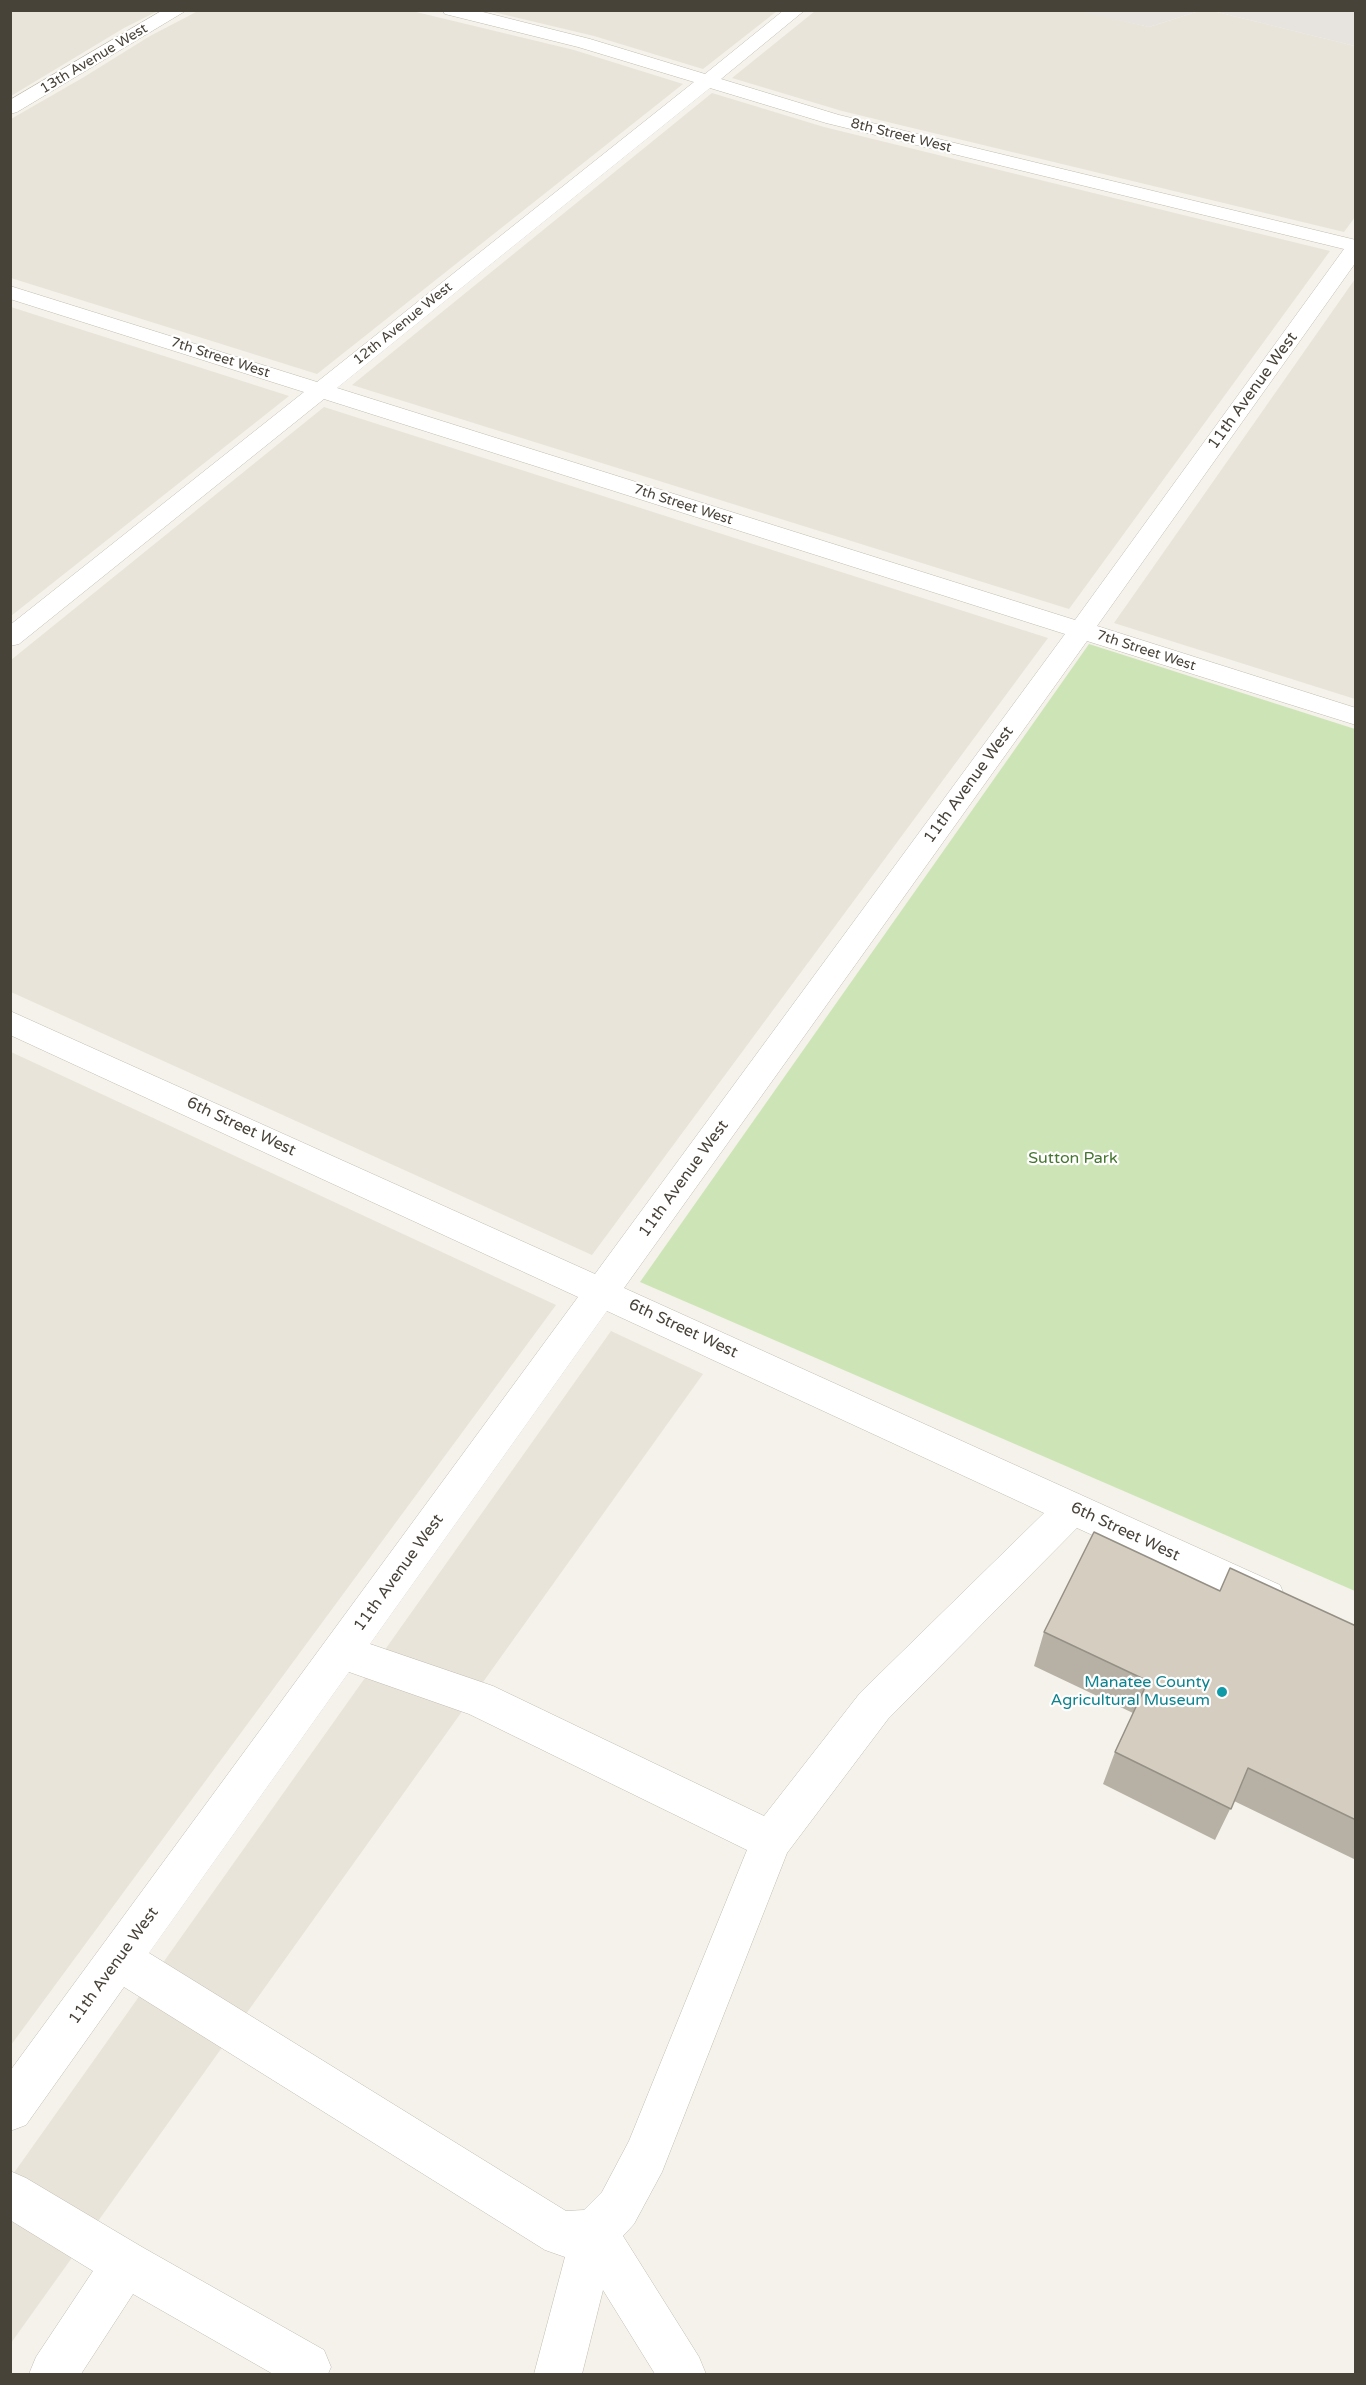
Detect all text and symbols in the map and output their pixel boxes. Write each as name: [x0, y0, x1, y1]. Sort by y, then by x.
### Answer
street label: 13th Avenue West: [37, 20, 151, 98]
street label: 8th Street West: [849, 115, 953, 157]
street label: 12th Avenue West: [350, 279, 456, 369]
street label: 11th Avenue West: [1204, 329, 1302, 453]
street label: 7th Street West: [168, 334, 272, 382]
street label: 7th Street West: [631, 481, 735, 529]
street label: 7th Street West: [1094, 627, 1198, 675]
street label: 11th Avenue West: [920, 723, 1018, 847]
street label: 6th Street West: [183, 1093, 299, 1161]
street label: 11th Avenue West: [635, 1117, 733, 1241]
park label: Sutton Park: [1028, 1149, 1118, 1169]
street label: 6th Street West: [625, 1295, 741, 1363]
street label: 6th Street West: [1067, 1498, 1183, 1566]
street label: 11th Avenue West: [350, 1511, 448, 1635]
place label: Manatee County Agricultural Museum: [1051, 1673, 1210, 1711]
marker: Manatee County Agricultural Museum: [1215, 1685, 1229, 1699]
street label: 11th Avenue West: [65, 1904, 163, 2028]

